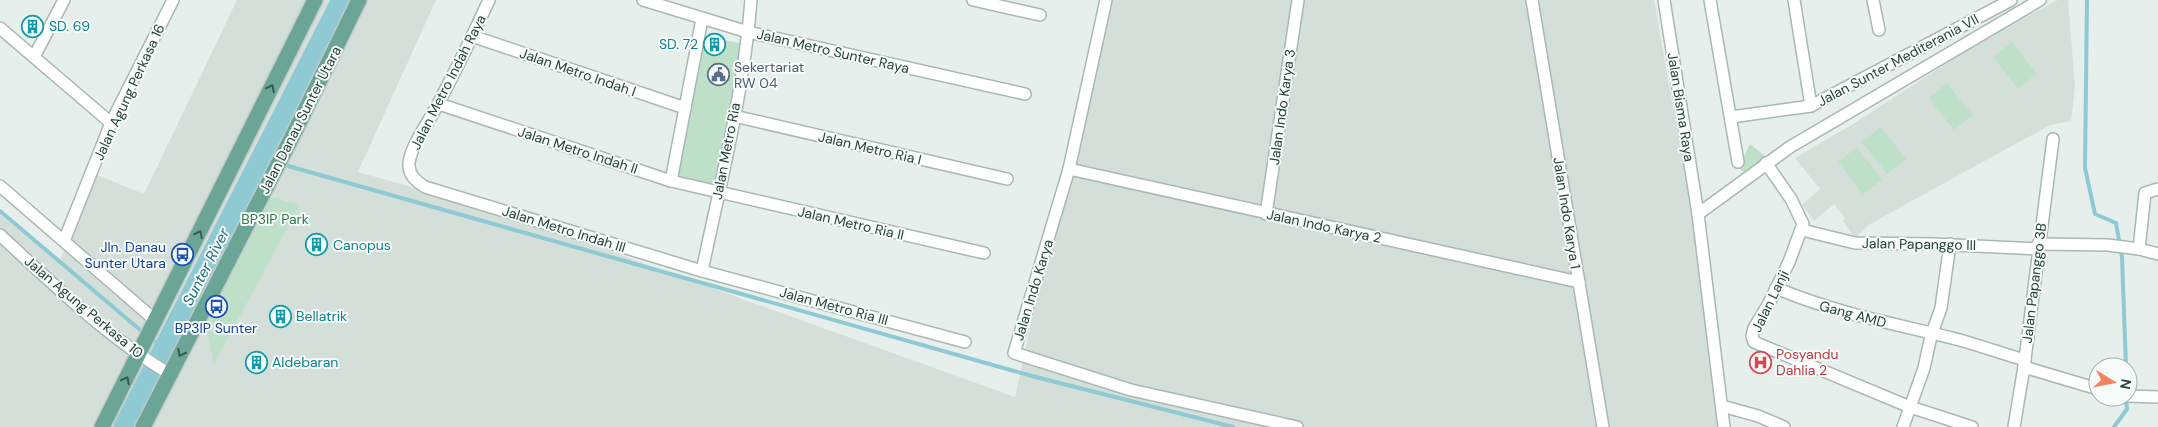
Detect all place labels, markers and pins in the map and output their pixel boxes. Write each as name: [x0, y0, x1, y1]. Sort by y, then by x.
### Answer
building icon: SD. 69: [21, 14, 45, 38]
place label: SD. 69: [49, 17, 90, 35]
building icon: SD. 72: [702, 32, 726, 56]
place label: SD. 72: [659, 35, 698, 53]
place label: Sekertariat RW 04: [734, 58, 804, 92]
public building icon: Sekertariat RW 04: [706, 63, 730, 87]
building icon: Canopus: [305, 233, 329, 257]
place label: Canopus: [333, 236, 391, 254]
place label: Jln. Danau Sunter Utara: [85, 238, 166, 272]
bus stop icon: Jln. Danau Sunter Utara: [170, 243, 194, 267]
bus stop icon: BP3IP Sunter: [204, 294, 228, 318]
building icon: Bellatrik: [268, 304, 292, 328]
place label: Bellatrik: [296, 307, 347, 325]
place label: BP3IP Sunter: [175, 319, 257, 337]
place label: Posyandu Dahlia 2: [1776, 345, 1839, 379]
building icon: Aldebaran: [244, 350, 268, 374]
hospital icon: Posyandu Dahlia 2: [1748, 350, 1772, 374]
place label: Aldebaran: [272, 353, 338, 371]

